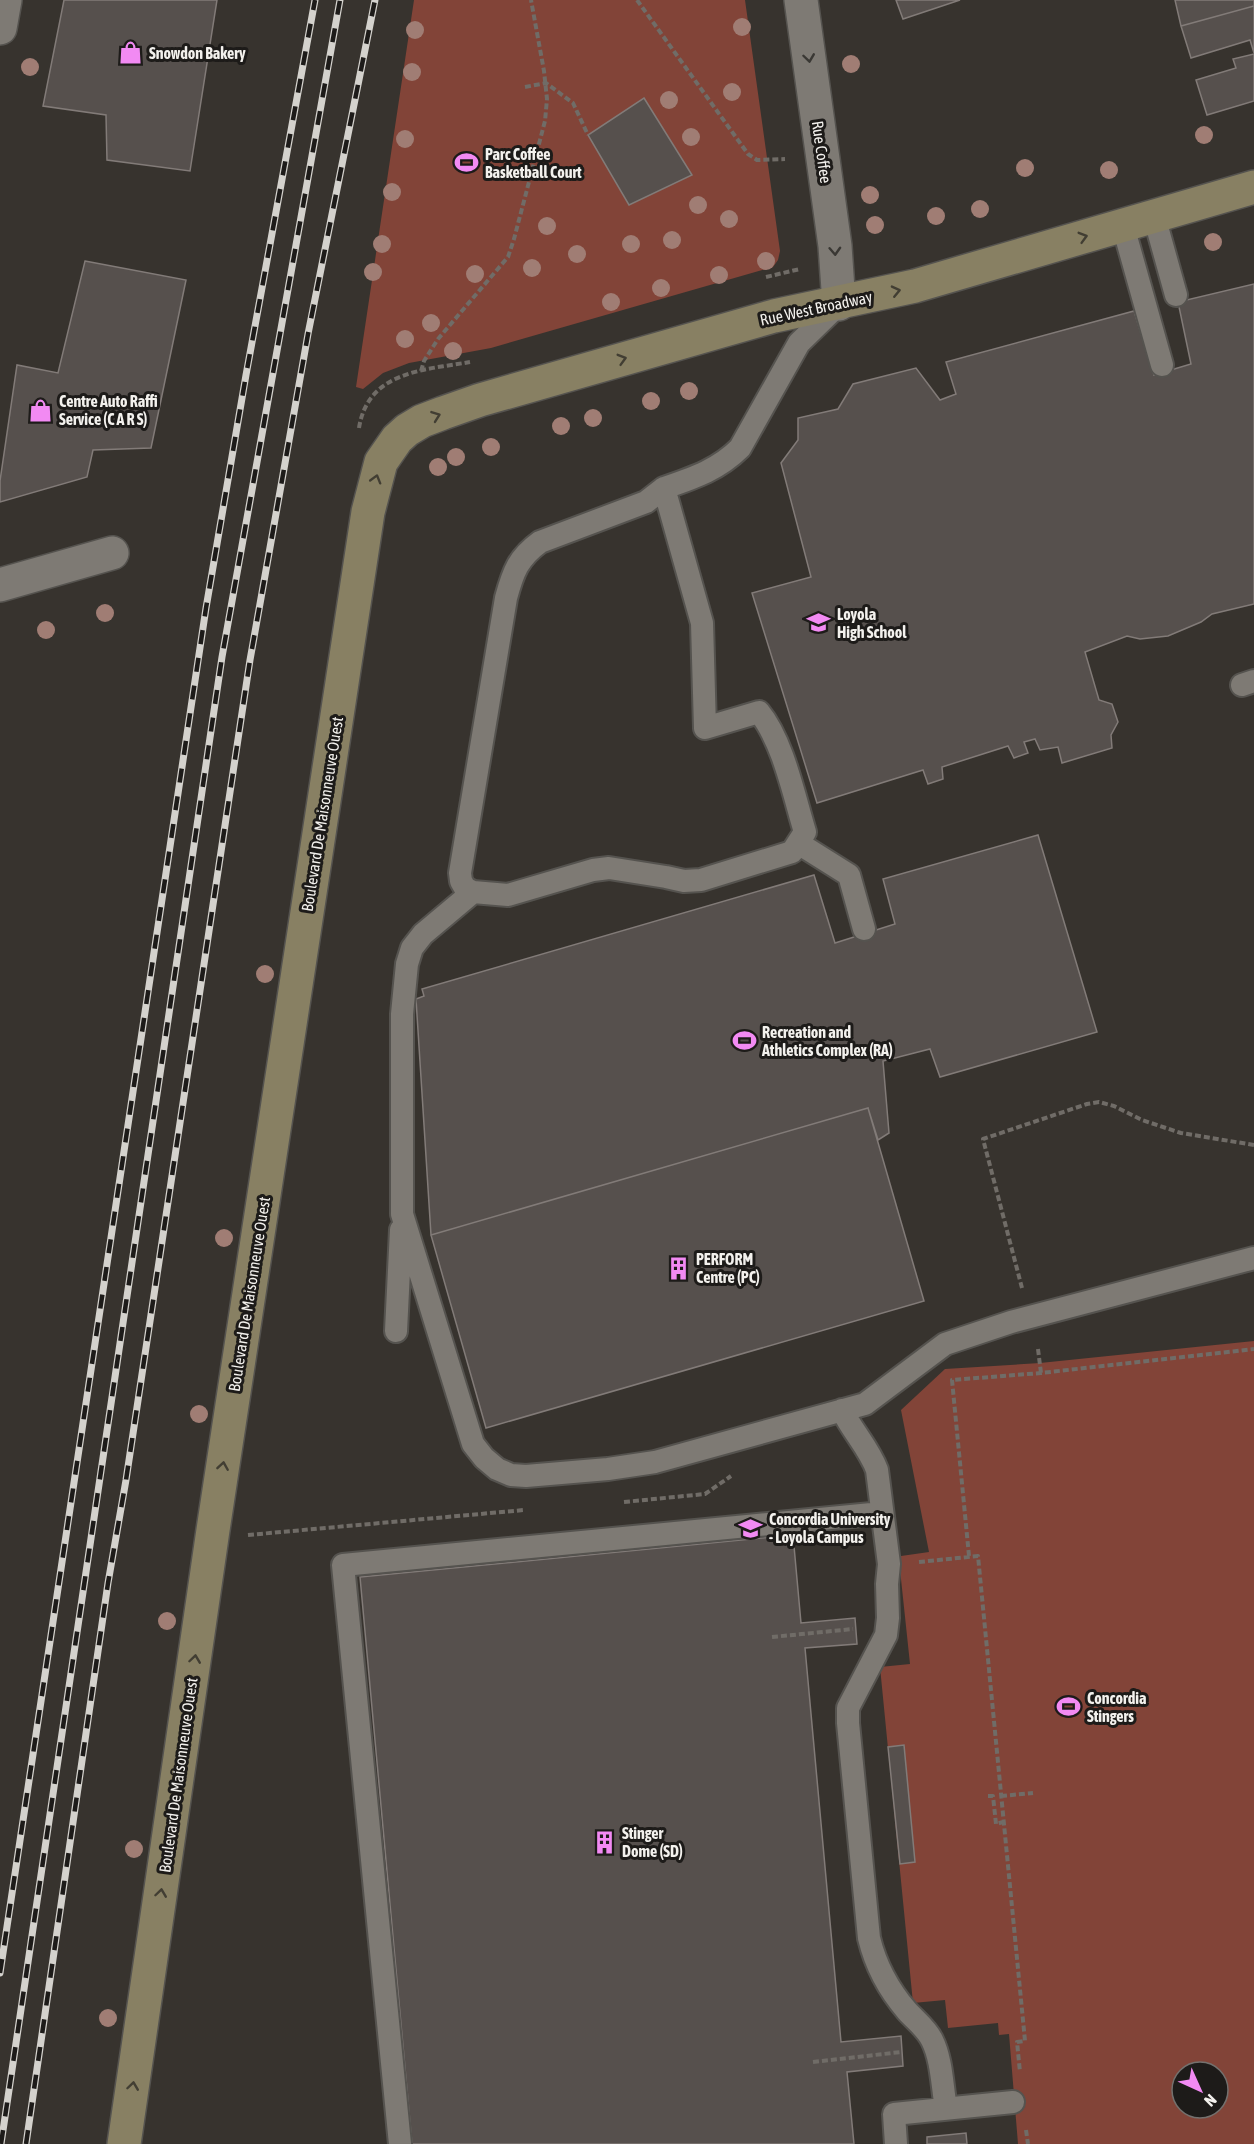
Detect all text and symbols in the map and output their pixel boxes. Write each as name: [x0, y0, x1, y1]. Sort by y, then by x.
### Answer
shop icon: Snowdon Bakery: [118, 40, 144, 66]
place label: Snowdon Bakery: [149, 44, 246, 62]
one-way arrow: [803, 53, 815, 63]
street label: Rue Coffee: [809, 120, 835, 184]
place label: Parc Coffee Basketball Court: [485, 145, 582, 181]
sports icon: Parc Coffee Basketball Court: [454, 150, 480, 176]
one-way arrow: [1077, 232, 1088, 244]
one-way arrow: [828, 247, 841, 256]
one-way arrow: [890, 285, 900, 298]
street label: Rue West Broadway: [758, 287, 874, 330]
one-way arrow: [616, 354, 627, 366]
place label: Centre Auto Raffi Service (C A R S): [59, 392, 158, 428]
shop icon: Centre Auto Raffi Service (C A R S): [28, 397, 54, 423]
one-way arrow: [430, 410, 441, 423]
one-way arrow: [369, 474, 381, 485]
place label: Loyola High School: [837, 605, 907, 641]
school or university icon: Loyola High School: [806, 610, 832, 636]
street label: Boulevard De Maisonneuve Ouest: [298, 715, 346, 913]
place label: Recreation and Athletics Complex (RA): [761, 1023, 893, 1059]
sports icon: Recreation and Athletics Complex (RA): [731, 1028, 757, 1054]
street label: Boulevard De Maisonneuve Ouest: [225, 1195, 273, 1393]
place label: PERFORM Centre (PC): [696, 1250, 760, 1286]
building icon: PERFORM Centre (PC): [665, 1255, 691, 1281]
one-way arrow: [217, 1461, 229, 1470]
place label: Concordia University - Loyola Campus: [769, 1510, 891, 1546]
school or university icon: Concordia University - Loyola Campus: [738, 1515, 764, 1541]
one-way arrow: [188, 1654, 200, 1663]
street label: Boulevard De Maisonneuve Ouest: [155, 1676, 201, 1874]
place label: Concordia Stingers: [1087, 1689, 1146, 1725]
sports icon: Concordia Stingers: [1056, 1694, 1082, 1720]
place label: Stinger Dome (SD): [622, 1824, 683, 1860]
building icon: Stinger Dome (SD): [591, 1829, 617, 1855]
one-way arrow: [154, 1889, 166, 1898]
north arrow: [1170, 2060, 1230, 2120]
one-way arrow: [126, 2081, 138, 2091]
text: N: [1201, 2091, 1220, 2110]

